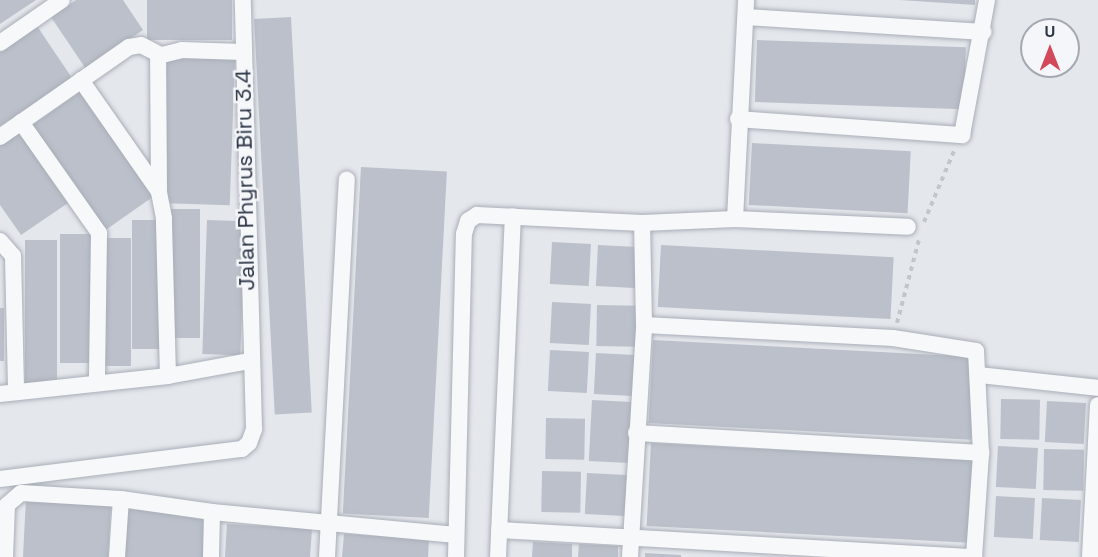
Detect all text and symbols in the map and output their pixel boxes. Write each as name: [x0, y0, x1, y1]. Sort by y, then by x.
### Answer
north arrow: [1020, 18, 1080, 78]
text: U: [1045, 21, 1055, 42]
street label: Jalan Phyrus Biru 3.4: [230, 69, 260, 291]

